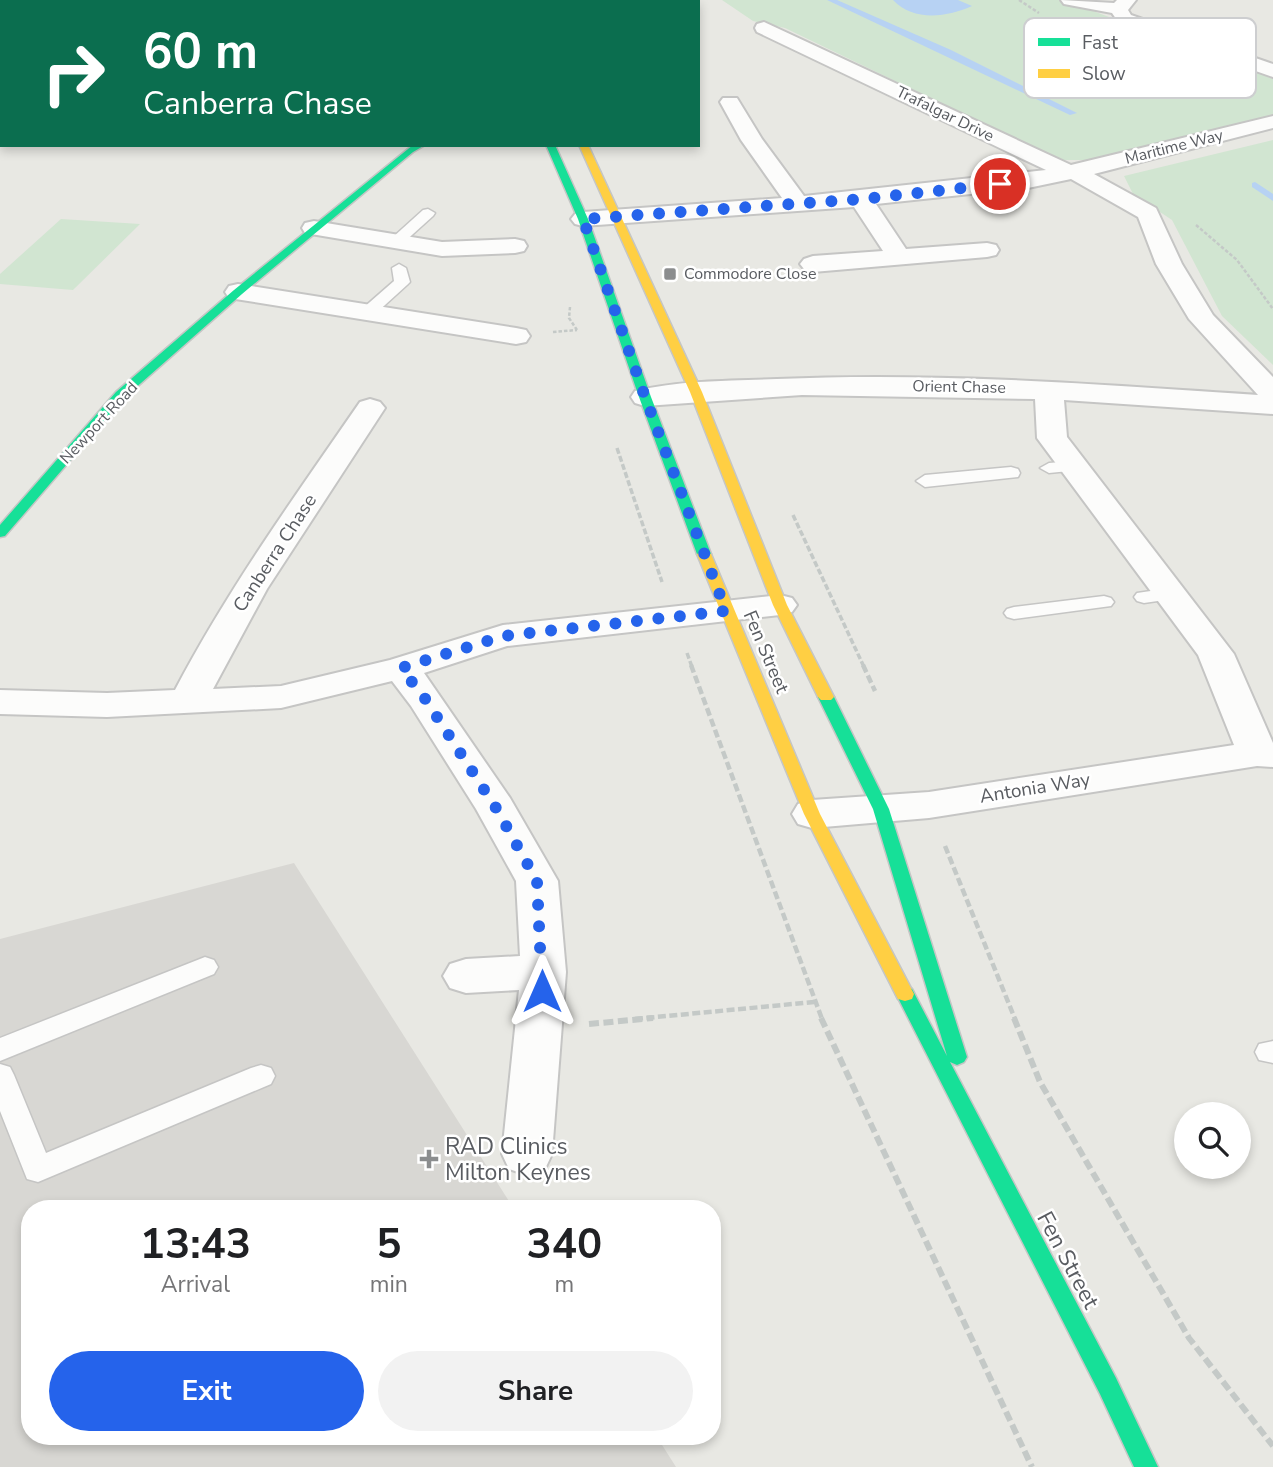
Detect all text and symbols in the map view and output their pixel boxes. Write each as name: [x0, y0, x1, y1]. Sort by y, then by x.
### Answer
text: 60 m: [143, 18, 258, 85]
legend: [1024, 18, 1256, 98]
icon: right: [28, 28, 119, 119]
text: Fast: [1082, 30, 1118, 56]
text: Slow: [1082, 61, 1126, 87]
street label: Trafalgar Drive: [892, 81, 998, 147]
text: Canberra Chase: [143, 82, 372, 125]
street label: Maritime Way: [1123, 124, 1226, 170]
pin: [970, 154, 1030, 214]
icon: arrive: [981, 165, 1019, 203]
place label: Commodore Close: [684, 263, 816, 285]
marker: Commodore Close: [662, 266, 678, 282]
street label: Orient Chase: [912, 375, 1006, 399]
street label: Newport Road: [55, 377, 143, 469]
street label: Canberra Chase: [227, 489, 323, 617]
street label: Fen Street: [737, 607, 795, 698]
street label: Antonia Way: [978, 766, 1092, 810]
position arrow: [505, 954, 579, 1028]
map controls: [1174, 1102, 1251, 1179]
button: search: [1174, 1102, 1251, 1179]
place label: RAD Clinics Milton Keynes: [445, 1131, 591, 1188]
marker: RAD Clinics Milton Keynes: [419, 1149, 439, 1169]
street label: Fen Street: [1029, 1206, 1107, 1315]
text: 13:43: [140, 1216, 251, 1273]
text: 5: [376, 1216, 401, 1273]
text: 340: [527, 1216, 602, 1273]
text: Arrival: [161, 1269, 230, 1300]
text: min: [370, 1269, 408, 1300]
text: m: [555, 1269, 574, 1300]
button: Exit: [49, 1351, 364, 1431]
button: Share: [378, 1351, 693, 1431]

